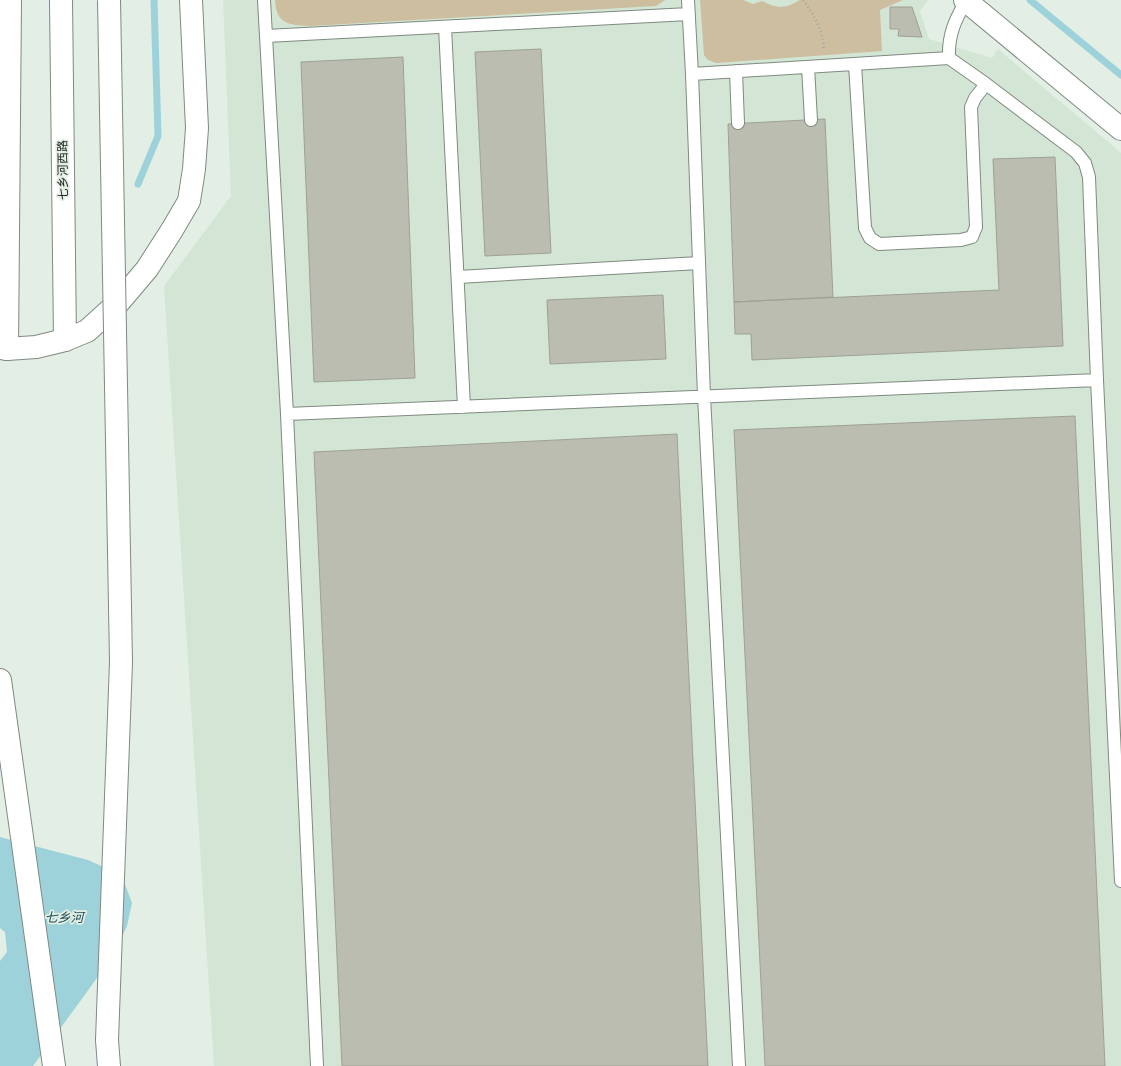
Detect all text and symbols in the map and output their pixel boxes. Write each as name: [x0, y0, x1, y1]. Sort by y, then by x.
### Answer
street label: 七乡河西路: [55, 140, 71, 200]
water label: 七乡河: [44, 910, 86, 925]

